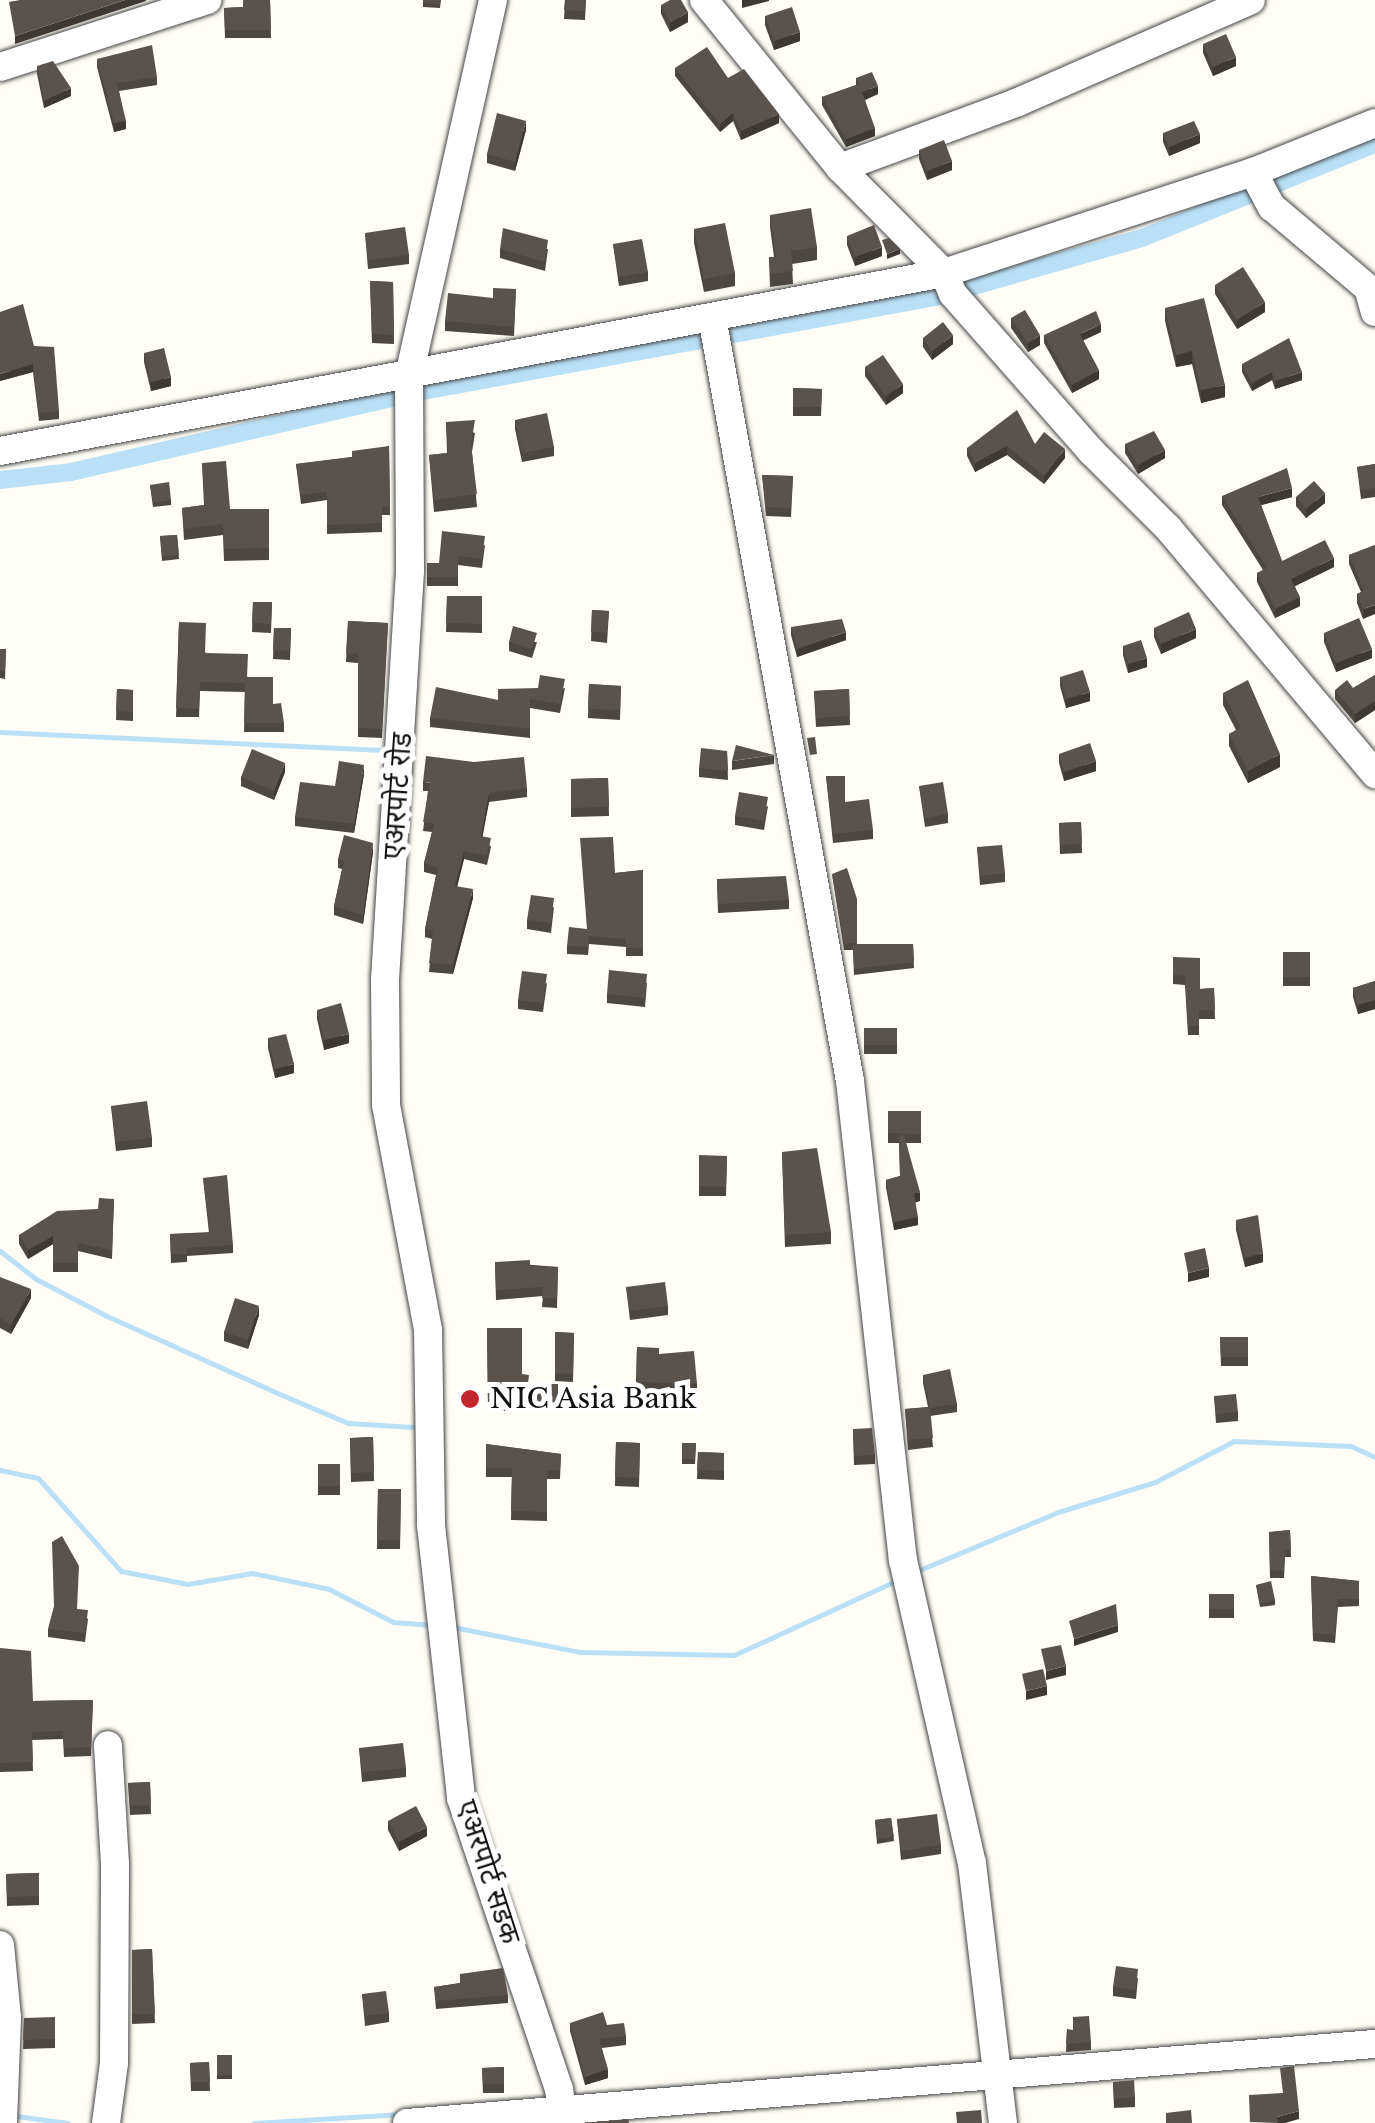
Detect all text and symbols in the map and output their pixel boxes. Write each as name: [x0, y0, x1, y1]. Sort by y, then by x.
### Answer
street label: एअरपोर्ट रोड: [377, 731, 419, 861]
place label: NIC Asia Bank: [490, 1382, 698, 1416]
marker: NIC Asia Bank: [459, 1388, 481, 1410]
street label: एअरपोर्ट सडक: [449, 1796, 527, 1948]

